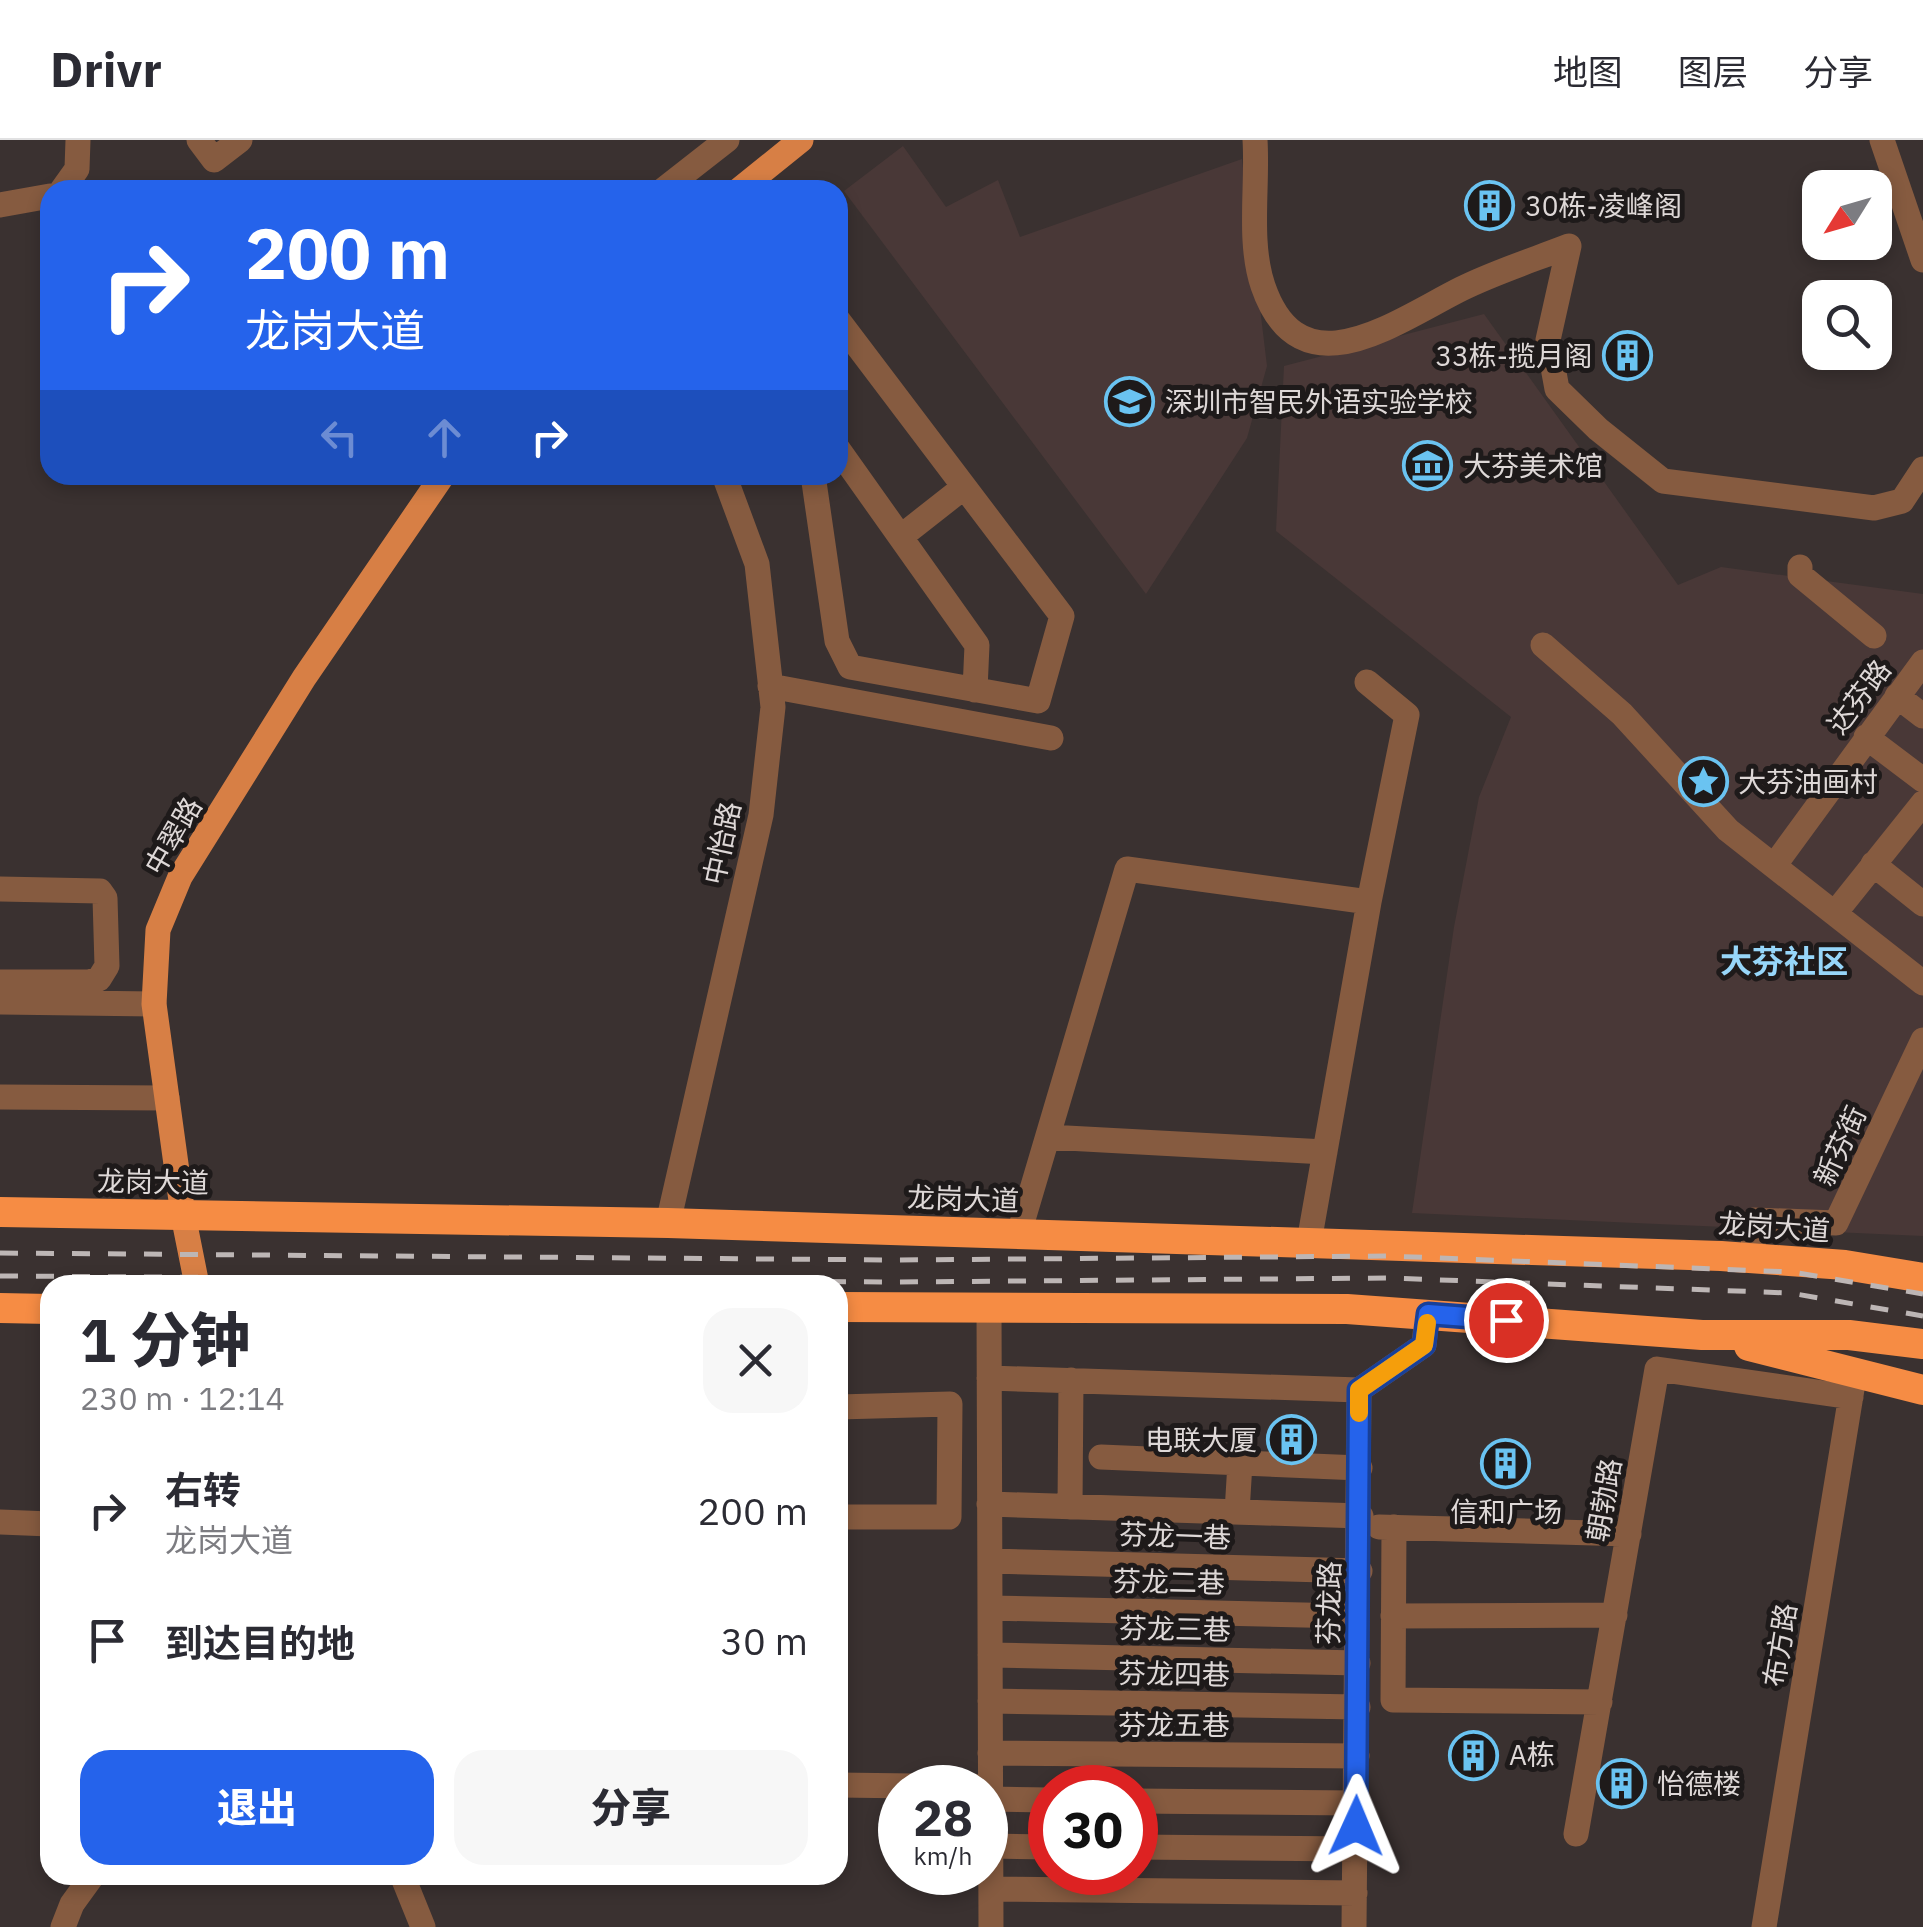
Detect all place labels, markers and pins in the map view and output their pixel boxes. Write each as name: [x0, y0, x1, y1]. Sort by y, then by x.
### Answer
building icon: 30栋-凌峰阁: [1464, 180, 1516, 232]
place label: 30栋-凌峰阁: [1525, 187, 1682, 224]
building icon: 33栋-揽月阁: [1601, 330, 1653, 382]
place label: 33栋-揽月阁: [1435, 337, 1592, 374]
school or university icon: 深圳市智民外语实验学校: [1104, 376, 1156, 428]
place label: 深圳市智民外语实验学校: [1165, 383, 1473, 420]
museum icon: 大芬美术馆: [1402, 440, 1454, 492]
place label: 大芬美术馆: [1463, 447, 1603, 484]
place icon: 大芬油画村: [1677, 756, 1729, 808]
place label: 大芬油画村: [1738, 763, 1878, 800]
pin: [1464, 1278, 1549, 1363]
building icon: 电联大厦: [1266, 1414, 1318, 1466]
place label: 电联大厦: [1145, 1421, 1257, 1458]
building icon: 信和广场: [1480, 1438, 1532, 1490]
place label: 信和广场: [1450, 1493, 1562, 1530]
building icon: A栋: [1448, 1729, 1500, 1781]
place label: A栋: [1509, 1736, 1555, 1773]
building icon: 怡德楼: [1596, 1758, 1648, 1810]
place label: 怡德楼: [1657, 1765, 1741, 1802]

